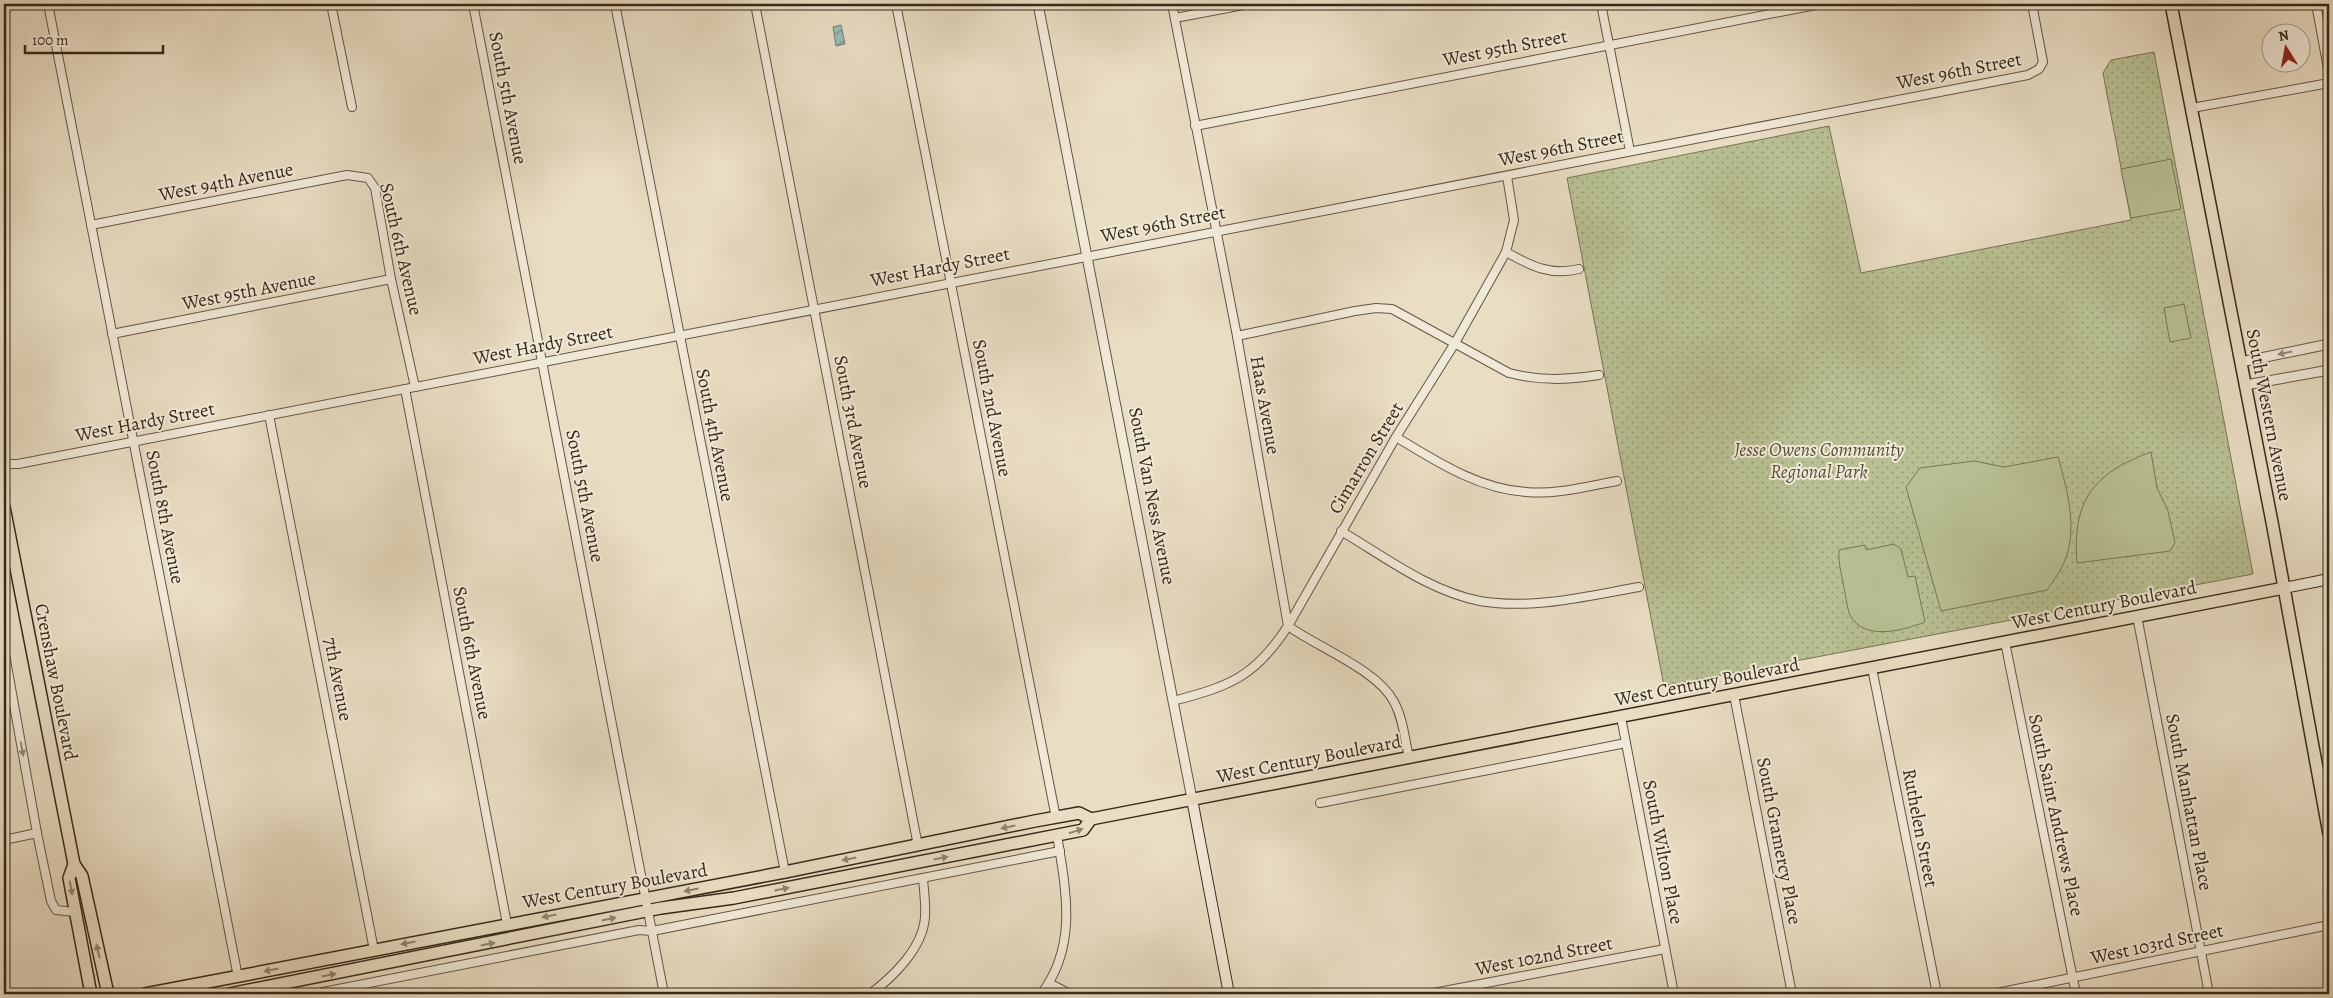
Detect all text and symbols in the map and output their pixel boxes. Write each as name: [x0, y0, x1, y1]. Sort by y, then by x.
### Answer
scale bar: [25, 22, 162, 54]
north arrow: [2260, 22, 2310, 72]
street label: West 95th Street: [1440, 23, 1569, 73]
text: N: [2277, 25, 2290, 46]
street label: South 5th Avenue: [482, 29, 534, 167]
text: 100 m: [32, 30, 69, 50]
street label: West 96th Street: [1893, 46, 2024, 96]
street label: West 96th Street: [1495, 123, 1626, 173]
street label: West 94th Avenue: [156, 156, 295, 208]
street label: South 6th Avenue: [373, 180, 429, 318]
street label: West 96th Street: [1097, 199, 1228, 249]
street label: West Hardy Street: [867, 241, 1012, 293]
street label: West 95th Avenue: [179, 265, 318, 317]
street label: West Hardy Street: [470, 319, 615, 371]
street label: South Western Avenue: [2240, 327, 2298, 503]
street label: South 2nd Avenue: [966, 337, 1018, 479]
one-way arrow: [2278, 349, 2293, 357]
street label: South 3rd Avenue: [827, 353, 879, 491]
street label: Haas Avenue: [1244, 354, 1286, 456]
street label: South 4th Avenue: [689, 366, 741, 504]
street label: West Hardy Street: [72, 396, 217, 448]
street label: Cimarron Street: [1322, 397, 1410, 519]
street label: South Van Ness Avenue: [1122, 405, 1182, 587]
street label: South 5th Avenue: [559, 427, 611, 565]
park label: Jesse Owens Community Regional Park: [1733, 437, 1905, 485]
street label: South 8th Avenue: [139, 448, 191, 586]
street label: West Century Boulevard: [2008, 574, 2199, 636]
street label: South 6th Avenue: [446, 584, 498, 722]
street label: Crenshaw Boulevard: [28, 601, 84, 763]
street label: 7th Avenue: [317, 635, 359, 723]
street label: West Century Boulevard: [1611, 651, 1802, 713]
street label: South Manhattan Place: [2159, 711, 2219, 893]
street label: South Saint Andrews Place: [2022, 712, 2090, 918]
street label: West Century Boulevard: [1213, 728, 1404, 790]
one-way arrow: [18, 741, 26, 757]
street label: South Gramercy Place: [1750, 755, 1808, 927]
street label: Ruthelen Street: [1896, 766, 1944, 890]
street label: South Wilton Place: [1636, 778, 1690, 926]
one-way arrow: [1001, 823, 1016, 831]
one-way arrow: [1069, 826, 1084, 834]
one-way arrow: [934, 853, 950, 861]
one-way arrow: [841, 856, 857, 864]
street label: West Century Boulevard: [519, 857, 710, 915]
one-way arrow: [67, 880, 75, 896]
one-way arrow: [774, 884, 790, 892]
one-way arrow: [683, 886, 699, 894]
one-way arrow: [541, 912, 557, 920]
one-way arrow: [602, 915, 617, 923]
street label: West 103rd Street: [2087, 917, 2226, 971]
street label: West 102nd Street: [1472, 930, 1615, 982]
one-way arrow: [400, 939, 415, 947]
one-way arrow: [481, 940, 496, 948]
one-way arrow: [94, 944, 102, 959]
one-way arrow: [264, 966, 279, 974]
one-way arrow: [321, 971, 337, 979]

